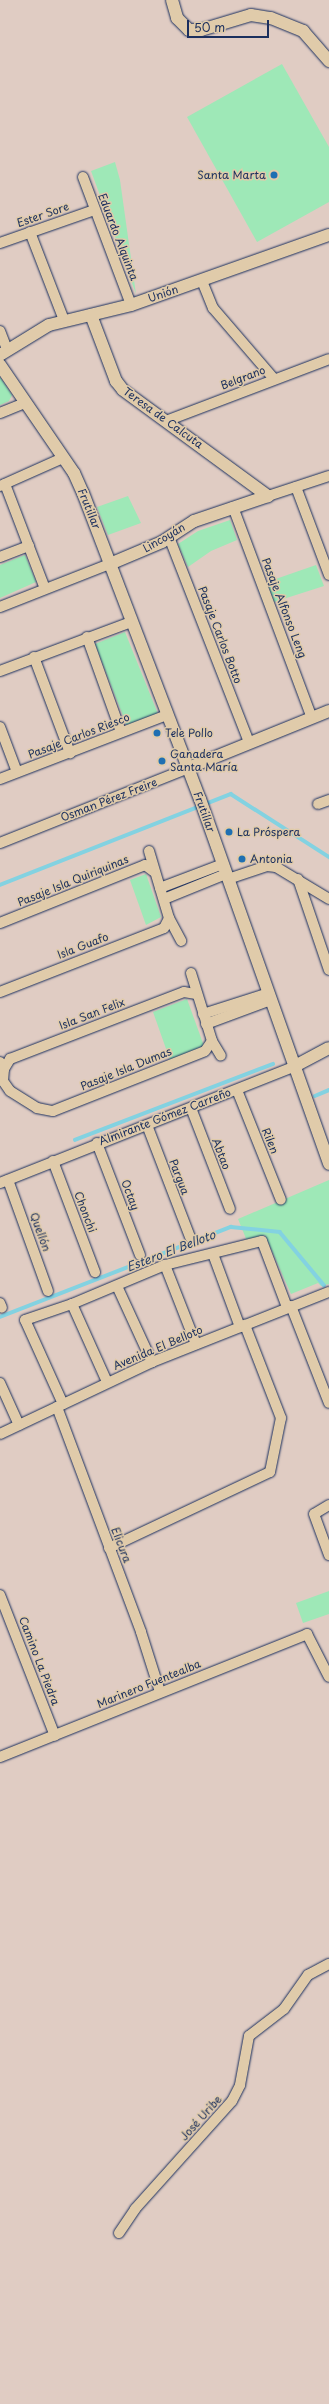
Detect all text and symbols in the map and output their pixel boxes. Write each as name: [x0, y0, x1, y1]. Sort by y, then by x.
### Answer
scale bar: [189, 12, 271, 38]
text: 50 m: [194, 18, 225, 36]
place label: Santa Marta: [197, 168, 266, 182]
marker: Santa Marta: [269, 170, 279, 180]
street label: Eduardo Alquinta: [95, 192, 141, 282]
street label: Ester Sore: [15, 200, 71, 230]
street label: Unión: [146, 283, 180, 305]
street label: Belgrano: [219, 363, 267, 393]
street label: Teresa de Calcuta: [121, 385, 205, 451]
street label: Frutillar: [75, 487, 103, 531]
street label: Lincoyán: [141, 521, 187, 555]
street label: Pasaje Alfonso Leng: [259, 556, 309, 660]
street label: Pasaje Carlos Botto: [195, 584, 245, 686]
street label: Pasaje Carlos Riesco: [26, 710, 132, 762]
place label: Tele Pollo: [165, 726, 213, 740]
marker: Tele Pollo: [152, 728, 162, 738]
place label: Ganadera Santa María: [170, 748, 238, 774]
marker: Ganadera Santa María: [157, 756, 167, 766]
street label: Osman Pérez Freire: [59, 776, 159, 824]
street label: Frutillar: [191, 790, 217, 834]
place label: La Próspera: [237, 825, 300, 839]
marker: La Próspera: [224, 827, 234, 837]
place label: Antonia: [250, 852, 293, 866]
street label: Pasaje Isla Quiriquinas: [15, 853, 131, 909]
marker: Antonia: [237, 854, 247, 864]
street label: Isla Guafo: [55, 930, 111, 962]
street label: Isla San Felix: [58, 996, 126, 1032]
street label: Pasaje Isla Dumas: [79, 1045, 173, 1093]
street label: Almirante Gómez Carreño: [97, 1086, 233, 1148]
street label: Rilen: [259, 1126, 281, 1156]
street label: Abtao: [209, 1137, 233, 1171]
street label: Pargua: [166, 1157, 192, 1197]
street label: Octay: [118, 1178, 142, 1212]
street label: Chonchi: [71, 1190, 99, 1234]
street label: Quellón: [27, 1211, 53, 1253]
water label: Estero El Belloto: [124, 1227, 218, 1275]
street label: Avenida El Belloto: [111, 1323, 205, 1373]
street label: Elicura: [108, 1525, 134, 1565]
street label: Camino La Piedra: [16, 1615, 62, 1707]
street label: Marinero Fuentealba: [95, 1657, 203, 1711]
street label: José Uribe: [178, 2093, 224, 2143]

